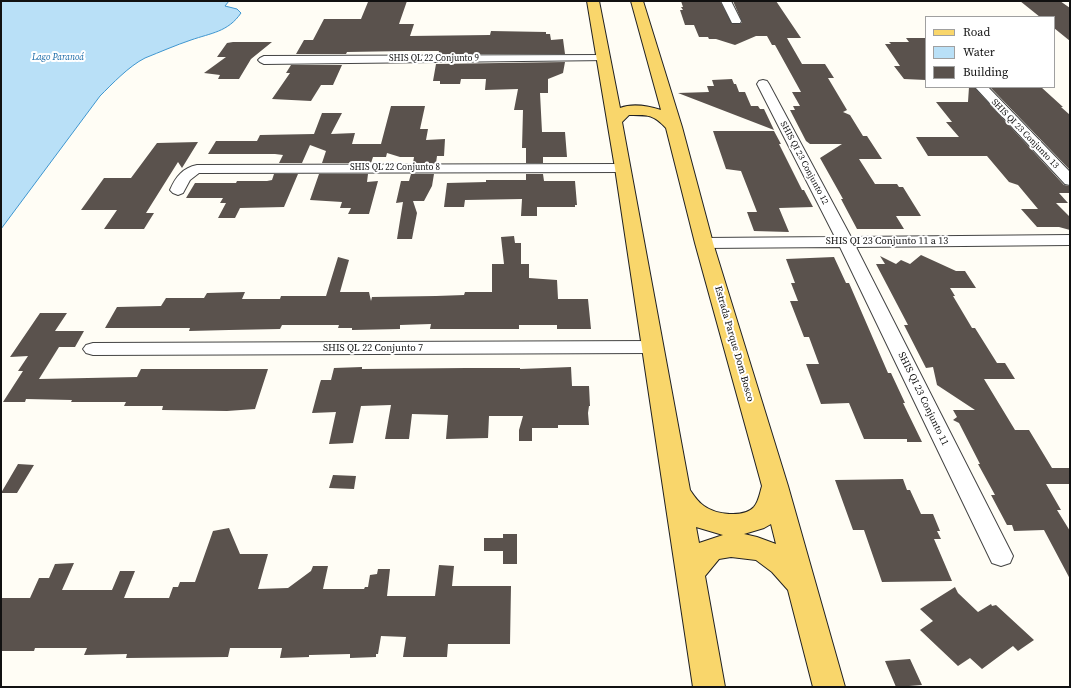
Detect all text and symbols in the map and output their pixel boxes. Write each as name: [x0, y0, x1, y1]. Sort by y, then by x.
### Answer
legend: [925, 16, 1055, 88]
text: Road: [963, 24, 990, 40]
text: Water: [963, 44, 995, 60]
water label: Lago Paranoá: [32, 53, 84, 63]
street label: SHIS QL 22 Conjunto 9: [389, 54, 479, 64]
text: Building: [963, 64, 1008, 80]
street label: SHIS QI 23 Conjunto 13: [989, 97, 1061, 171]
street label: SHIS QI 23 Conjunto 12: [778, 120, 830, 206]
street label: SHIS QL 22 Conjunto 8: [350, 163, 440, 173]
street label: SHIS QI 23 Conjunto 11 a 13: [826, 235, 948, 247]
street label: Estrada Parque Dom Bosco: [712, 285, 756, 403]
street label: SHIS QL 22 Conjunto 7: [323, 342, 423, 354]
street label: SHIS QI 23 Conjunto 11: [895, 350, 951, 448]

